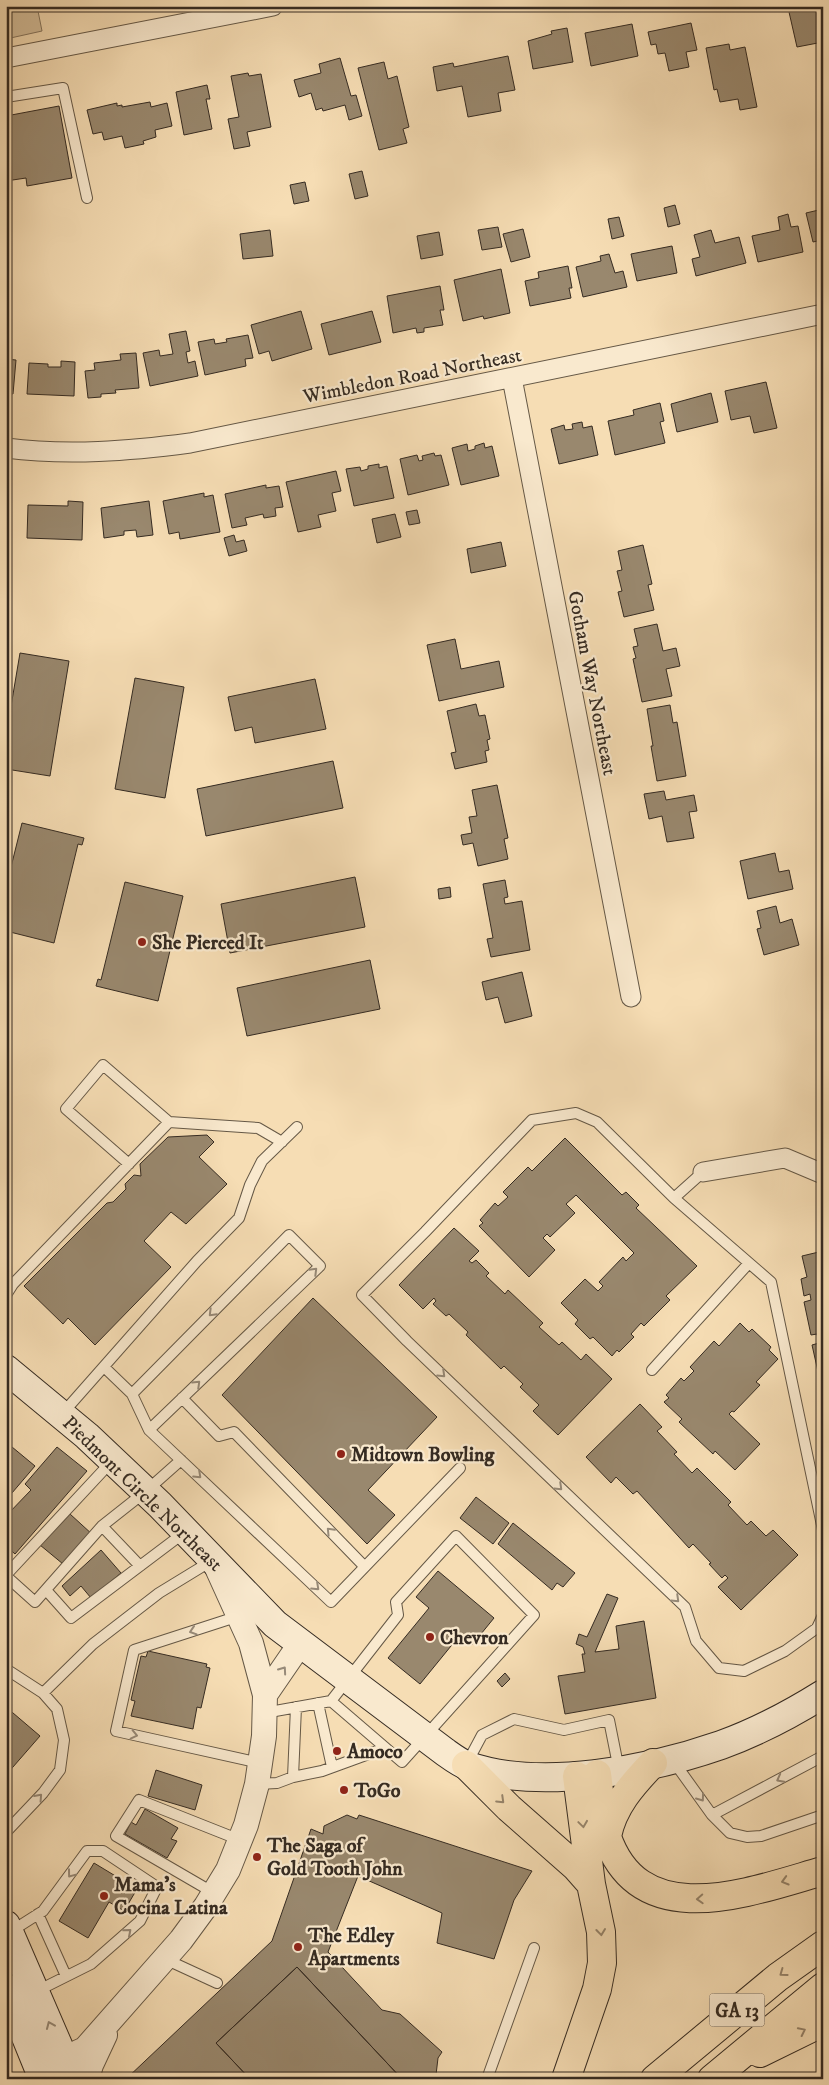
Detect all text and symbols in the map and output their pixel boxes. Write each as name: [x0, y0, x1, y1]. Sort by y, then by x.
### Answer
street label: Wimbledon Road Northeast: [300, 343, 524, 410]
street label: Gotham Way Northeast: [561, 589, 622, 778]
place label: She Pierced It: [152, 931, 264, 956]
marker: She Pierced It: [136, 936, 148, 948]
one-way arrow: [308, 1268, 317, 1277]
one-way arrow: [208, 1307, 217, 1316]
one-way arrow: [436, 1368, 445, 1377]
one-way arrow: [192, 1381, 201, 1390]
street label: Piedmont Circle Northeast: [57, 1411, 227, 1577]
place label: Midtown Bowling: [351, 1443, 495, 1468]
marker: Midtown Bowling: [335, 1448, 347, 1460]
one-way arrow: [192, 1469, 201, 1478]
one-way arrow: [553, 1481, 562, 1490]
one-way arrow: [327, 1527, 336, 1536]
one-way arrow: [310, 1581, 319, 1590]
one-way arrow: [671, 1593, 680, 1602]
one-way arrow: [189, 1626, 197, 1636]
place label: Chevron: [440, 1626, 509, 1651]
marker: Chevron: [424, 1631, 436, 1643]
one-way arrow: [277, 1666, 286, 1676]
one-way arrow: [130, 1729, 138, 1740]
place label: Amoco: [346, 1740, 403, 1765]
marker: Amoco: [331, 1745, 343, 1757]
one-way arrow: [776, 1773, 785, 1783]
place label: ToGo: [353, 1779, 401, 1804]
marker: ToGo: [338, 1784, 350, 1796]
one-way arrow: [695, 1792, 703, 1801]
one-way arrow: [34, 1793, 43, 1802]
one-way arrow: [495, 1794, 504, 1803]
one-way arrow: [577, 1821, 588, 1829]
place label: The Saga of Gold Tooth John: [266, 1834, 403, 1882]
marker: The Saga of Gold Tooth John: [251, 1851, 263, 1863]
one-way arrow: [68, 1868, 76, 1877]
place label: Mama's Cocina Latina: [114, 1873, 228, 1921]
one-way arrow: [782, 1876, 790, 1886]
marker: Mama's Cocina Latina: [98, 1890, 110, 1902]
one-way arrow: [695, 1893, 703, 1904]
place label: The Edley Apartments: [307, 1924, 400, 1972]
one-way arrow: [595, 1928, 606, 1936]
one-way arrow: [122, 1929, 131, 1938]
marker: The Edley Apartments: [292, 1941, 304, 1953]
one-way arrow: [779, 1967, 789, 1976]
road number: GA 13: [710, 1994, 764, 2026]
one-way arrow: [45, 2022, 55, 2030]
one-way arrow: [797, 2027, 806, 2038]

